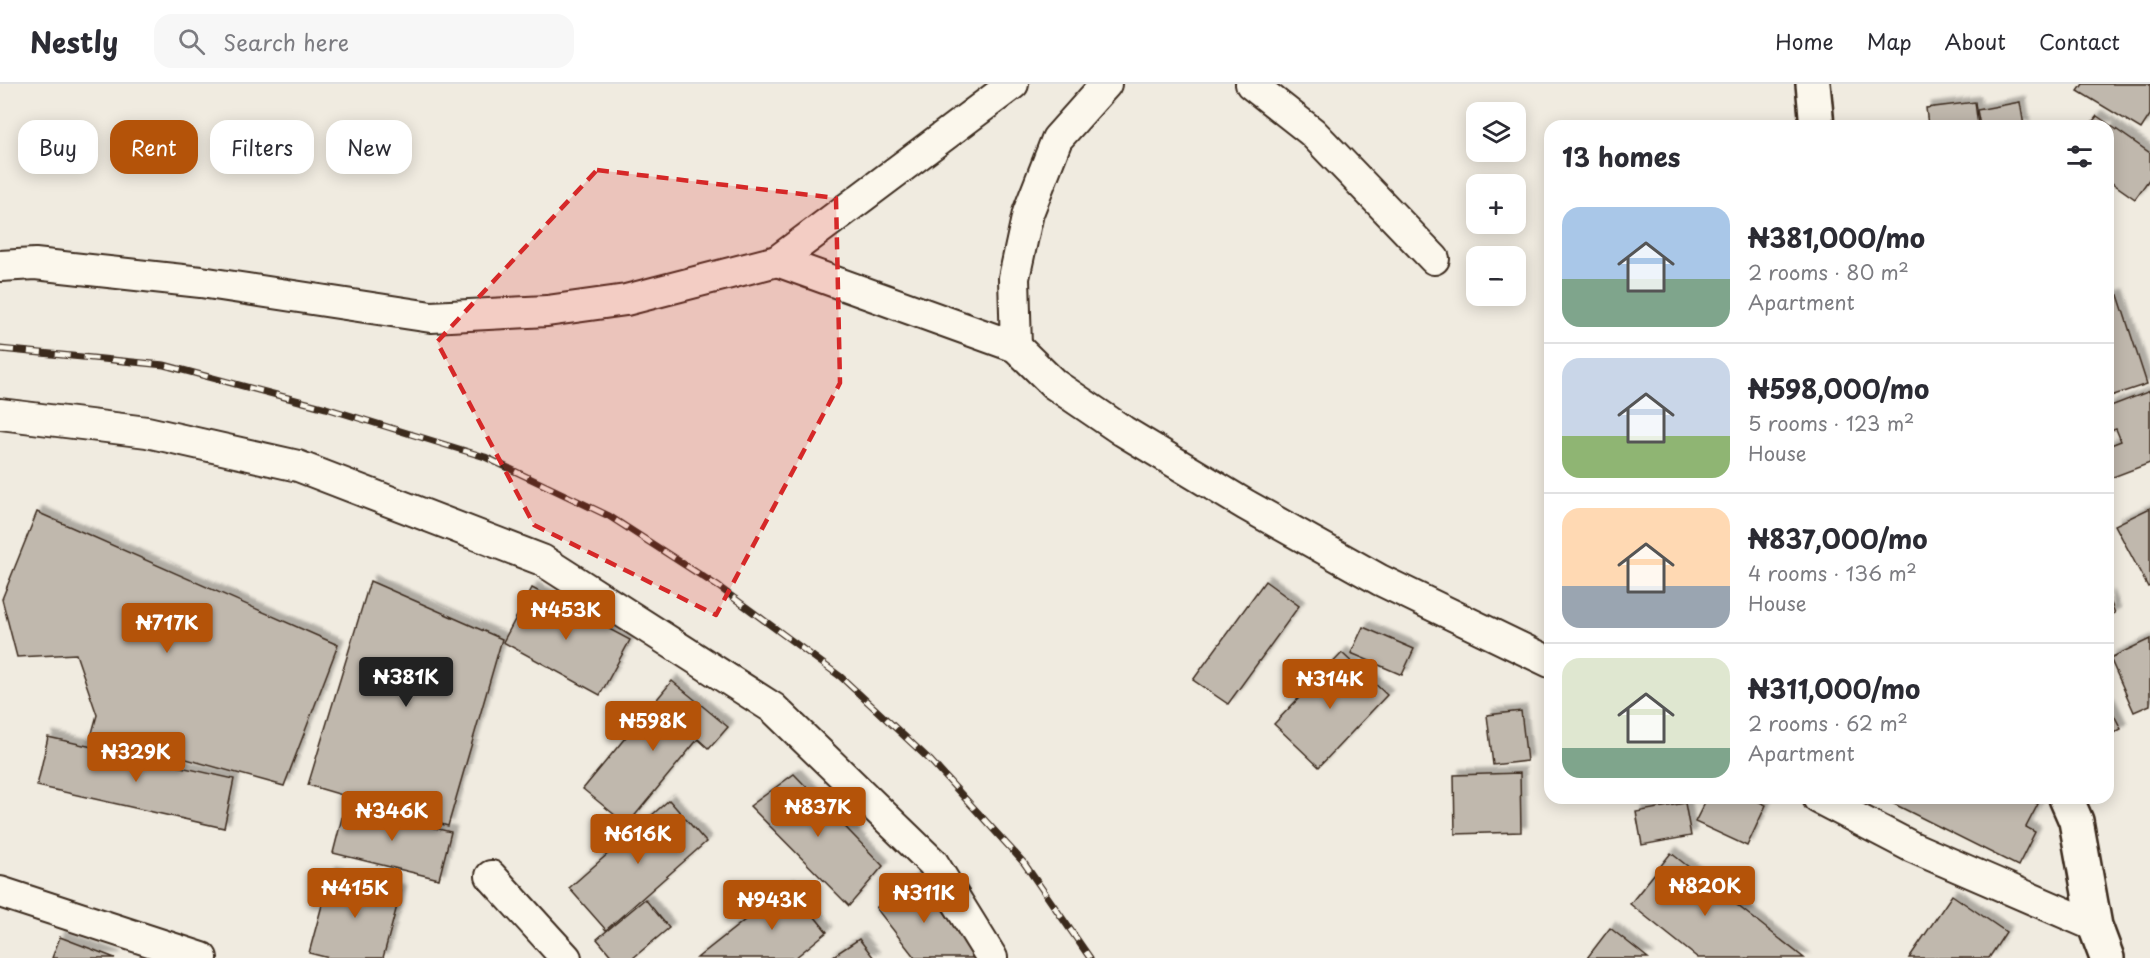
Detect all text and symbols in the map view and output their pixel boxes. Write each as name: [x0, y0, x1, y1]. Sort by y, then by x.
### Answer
search box: [154, 14, 574, 68]
text: Nestly: [30, 20, 118, 63]
icon: search: [175, 25, 208, 58]
text: Search here: [223, 25, 349, 58]
text: Home: [1775, 25, 1834, 57]
text: Map: [1867, 25, 1912, 57]
text: About: [1945, 25, 2006, 57]
text: Contact: [2039, 25, 2120, 57]
map controls: [1466, 102, 1526, 306]
button: layers: [1466, 102, 1526, 162]
chip: Buy: [18, 120, 98, 174]
chip: Rent: [110, 120, 198, 174]
chip: Filters: [210, 120, 314, 174]
chip: New: [326, 120, 412, 174]
text: 13 homes: [1562, 137, 1680, 176]
icon: filters: [2063, 140, 2096, 173]
button: +: [1466, 174, 1526, 234]
text: ₦381,000/mo: [1748, 218, 1925, 257]
icon: home: [1610, 231, 1682, 303]
button: −: [1466, 246, 1526, 306]
text: 2 rooms · 80 m²: [1748, 257, 1909, 287]
text: Apartment: [1748, 287, 1855, 317]
text: ₦598,000/mo: [1748, 369, 1929, 408]
icon: home: [1610, 382, 1682, 454]
text: 5 rooms · 123 m²: [1748, 408, 1914, 438]
text: House: [1748, 438, 1807, 468]
text: ₦837,000/mo: [1748, 519, 1927, 558]
icon: home: [1610, 532, 1682, 604]
text: 4 rooms · 136 m²: [1748, 558, 1917, 588]
text: House: [1748, 588, 1807, 618]
pin: ₦453K: [524, 590, 608, 641]
text: ₦453K: [531, 594, 601, 624]
pin: ₦717K: [125, 603, 209, 654]
text: ₦717K: [136, 607, 198, 637]
pin: ₦381K: [364, 657, 448, 708]
pin: ₦314K: [1288, 659, 1372, 710]
text: ₦381K: [373, 661, 439, 691]
text: ₦314K: [1296, 663, 1364, 693]
text: ₦311,000/mo: [1748, 669, 1920, 708]
icon: home: [1610, 682, 1682, 754]
pin: ₦598K: [611, 701, 695, 752]
text: ₦598K: [619, 705, 687, 735]
text: 2 rooms · 62 m²: [1748, 708, 1908, 738]
pin: ₦329K: [94, 732, 178, 783]
text: ₦329K: [101, 736, 171, 766]
text: Apartment: [1748, 738, 1855, 768]
pin: ₦837K: [776, 787, 860, 838]
pin: ₦346K: [350, 791, 434, 842]
text: ₦837K: [785, 791, 851, 821]
text: ₦346K: [356, 795, 428, 825]
pin: ₦616K: [596, 814, 680, 865]
text: ₦616K: [604, 818, 672, 848]
pin: ₦820K: [1663, 866, 1747, 917]
pin: ₦415K: [313, 868, 397, 919]
text: ₦820K: [1669, 870, 1741, 900]
text: ₦415K: [321, 872, 389, 902]
pin: ₦311K: [882, 873, 966, 924]
text: ₦311K: [893, 877, 955, 907]
pin: ₦943K: [730, 880, 814, 931]
text: ₦943K: [737, 884, 807, 914]

